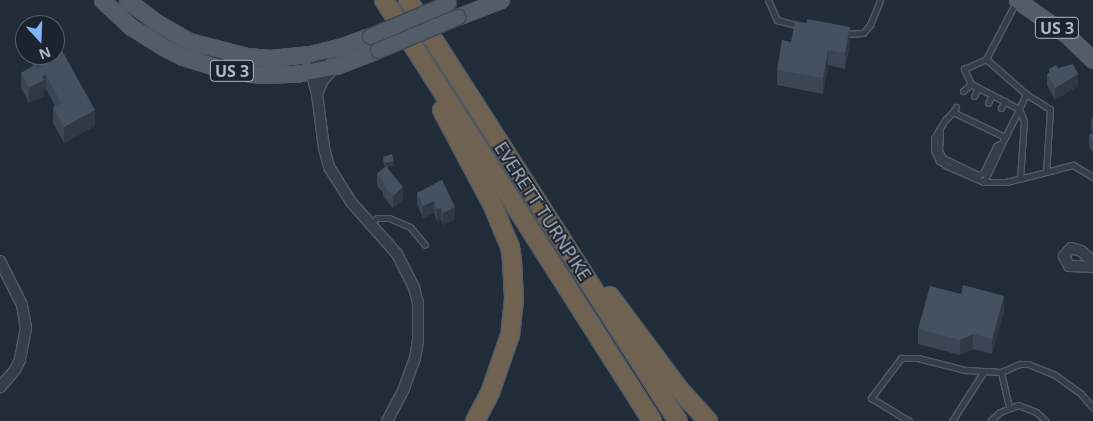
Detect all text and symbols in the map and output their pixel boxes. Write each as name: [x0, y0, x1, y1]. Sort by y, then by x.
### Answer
road number: US 3: [1034, 14, 1080, 42]
north arrow: [15, 15, 65, 65]
text: N: [36, 43, 54, 64]
road number: US 3: [210, 58, 254, 84]
street label: EVERETT TURNPIKE: [490, 138, 596, 284]

